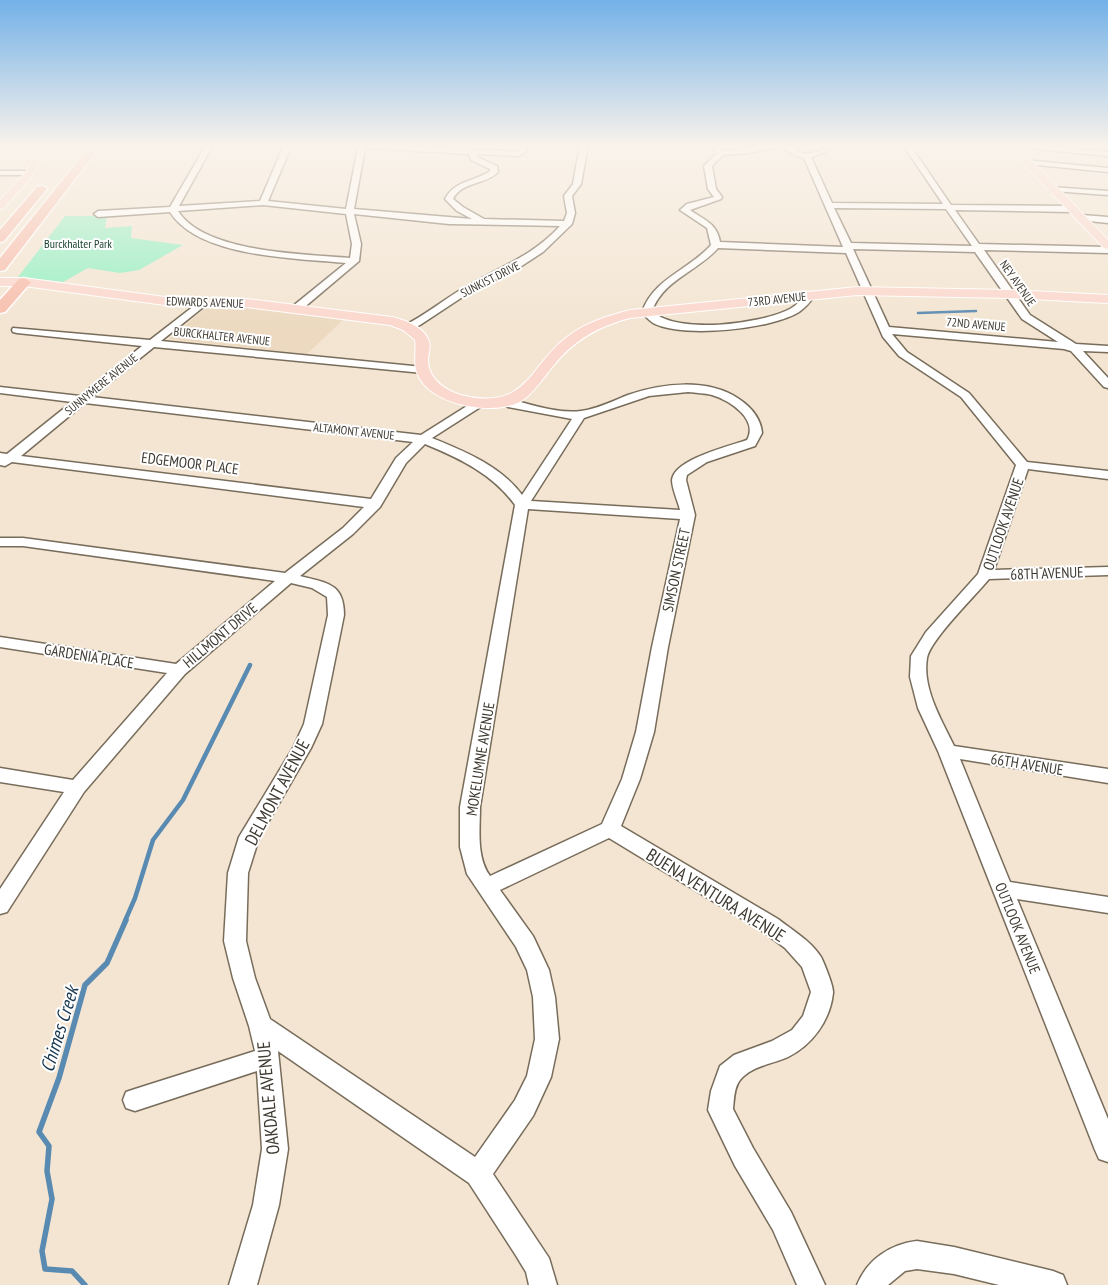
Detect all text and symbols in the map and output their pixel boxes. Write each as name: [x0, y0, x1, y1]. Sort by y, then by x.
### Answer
park label: Burckhalter Park: [44, 236, 112, 251]
street label: NEY AVENUE: [997, 257, 1039, 309]
street label: SUNKIST DRIVE: [458, 258, 522, 300]
street label: 73RD AVENUE: [747, 288, 807, 310]
street label: EDWARDS AVENUE: [166, 293, 244, 311]
street label: 72ND AVENUE: [946, 314, 1006, 334]
street label: BURCKHALTER AVENUE: [173, 323, 271, 349]
street label: SUNNYMERE AVENUE: [62, 350, 140, 418]
street label: ALTAMONT AVENUE: [313, 419, 395, 443]
street label: EDGEMOOR PLACE: [140, 448, 240, 478]
street label: OUTLOOK AVENUE: [978, 475, 1028, 573]
street label: SIMSON STREET: [658, 526, 694, 614]
street label: 68TH AVENUE: [1010, 562, 1084, 584]
street label: HILLMONT DRIVE: [179, 598, 261, 672]
street label: GARDENIA PLACE: [43, 640, 135, 672]
street label: MOKELUMNE AVENUE: [462, 701, 498, 817]
street label: DELMONT AVENUE: [239, 735, 315, 849]
street label: 66TH AVENUE: [989, 749, 1065, 779]
street label: BUENA VENTURA AVENUE: [642, 843, 790, 947]
street label: OUTLOOK AVENUE: [991, 880, 1045, 976]
water label: Chimes Creek: [35, 981, 84, 1075]
street label: OAKDALE AVENUE: [252, 1040, 284, 1156]

